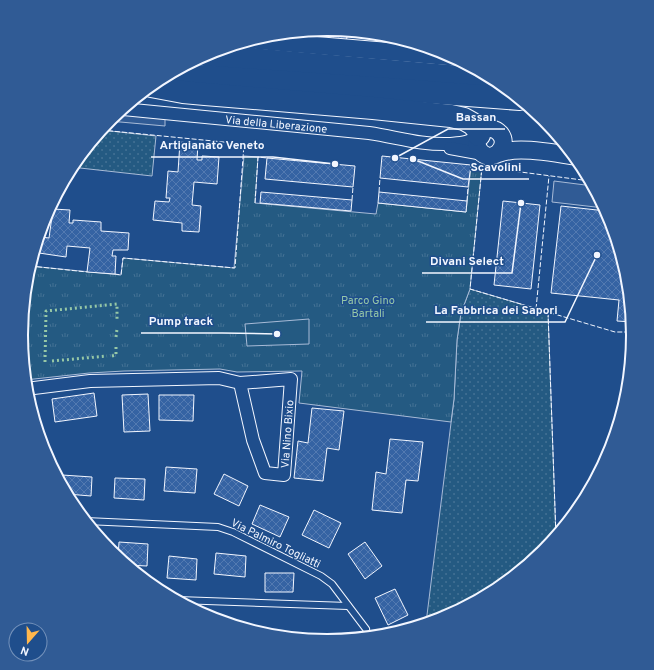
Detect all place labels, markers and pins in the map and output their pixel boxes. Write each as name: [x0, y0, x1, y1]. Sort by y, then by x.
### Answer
callout: Bassan: [448, 105, 505, 129]
callout: Artigianato Veneto: [151, 133, 273, 157]
callout: Scavolini: [463, 155, 529, 179]
callout: Divani Select: [422, 249, 512, 273]
callout: La Fabbrica dei Sapori: [426, 298, 565, 322]
callout: Pump track: [141, 309, 222, 333]

